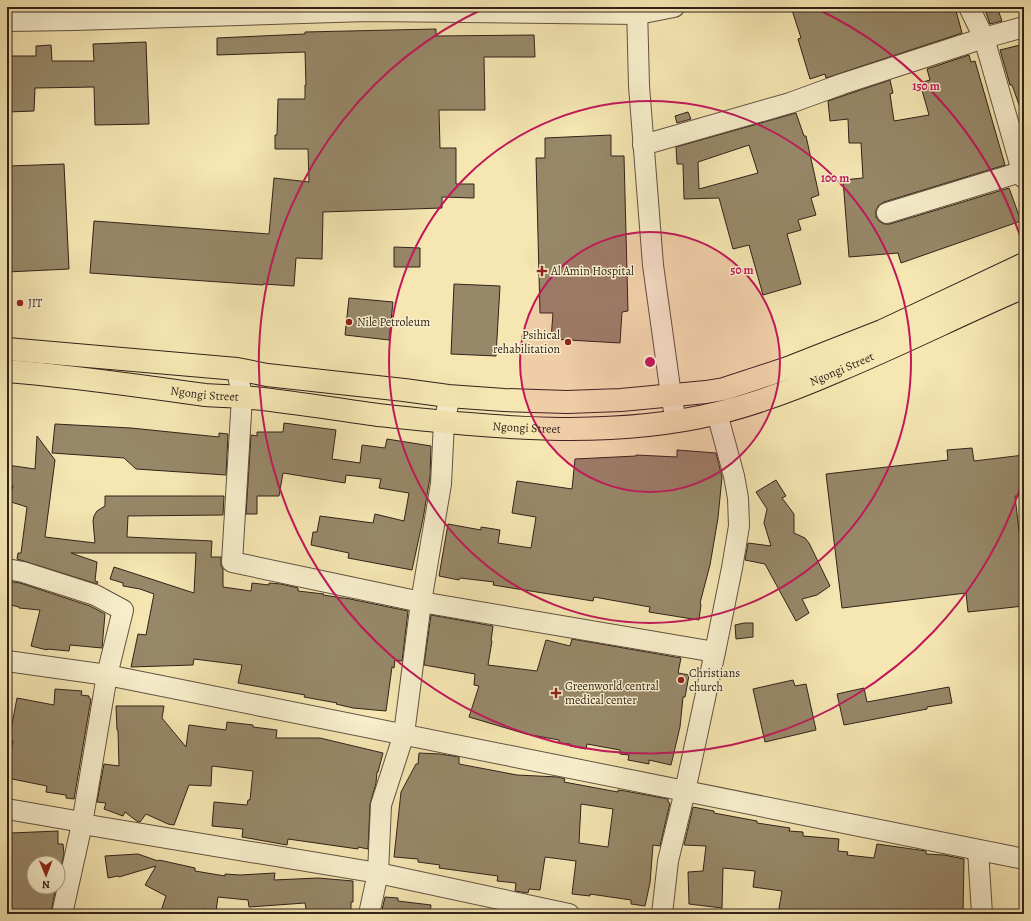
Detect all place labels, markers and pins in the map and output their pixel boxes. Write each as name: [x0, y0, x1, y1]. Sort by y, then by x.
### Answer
place label: Al Amin Hospital: [550, 263, 634, 279]
marker: Al Amin Hospital: [536, 265, 548, 277]
place label: JIT: [28, 295, 43, 311]
marker: JIT: [15, 298, 25, 308]
place label: Nile Petroleum: [357, 314, 430, 330]
marker: Nile Petroleum: [344, 317, 354, 327]
place label: Psihical rehabilitation: [493, 327, 560, 357]
marker: Psihical rehabilitation: [563, 337, 573, 347]
centre of rings: [643, 355, 657, 369]
place label: Christians church: [689, 665, 740, 695]
marker: Christians church: [676, 675, 686, 685]
place label: Greenworld central medical center: [565, 678, 659, 708]
marker: Greenworld central medical center: [550, 687, 562, 699]

